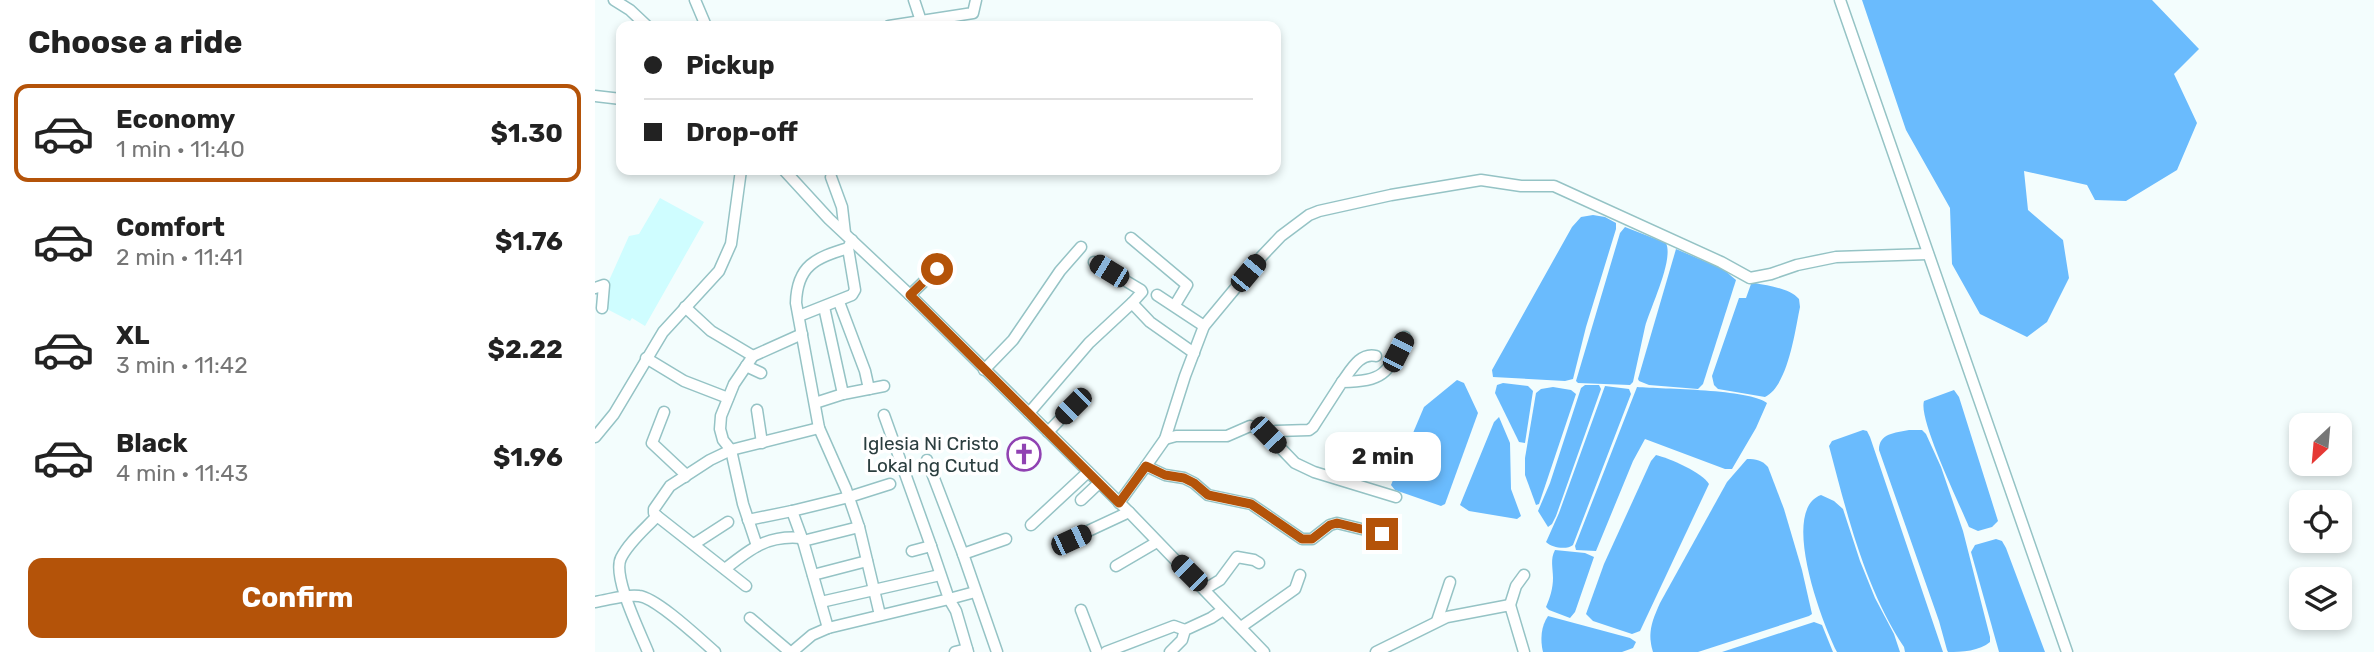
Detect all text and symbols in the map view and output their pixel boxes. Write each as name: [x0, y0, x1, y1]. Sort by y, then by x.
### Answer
text: Choose a ride: [28, 23, 242, 61]
text: Pickup: [686, 50, 775, 81]
icon: car: [32, 102, 95, 165]
text: Economy: [116, 104, 235, 135]
text: Drop-off: [686, 117, 798, 148]
text: $1.30: [491, 118, 563, 149]
text: 1 min · 11:40: [116, 135, 245, 163]
icon: car: [32, 210, 95, 273]
text: Comfort: [116, 212, 225, 243]
text: $1.76: [495, 226, 563, 257]
text: 2 min · 11:41: [116, 243, 243, 271]
car: [1227, 250, 1270, 296]
car: [1086, 251, 1133, 291]
route start: [921, 253, 953, 285]
icon: car: [32, 318, 95, 381]
text: XL: [116, 320, 149, 351]
car: [1380, 329, 1417, 375]
text: $2.22: [488, 334, 563, 365]
text: 3 min · 11:42: [116, 351, 248, 379]
car: [1051, 384, 1096, 428]
car: [1246, 413, 1291, 457]
north arrow: [2289, 413, 2352, 476]
map controls: [2289, 413, 2352, 630]
icon: car: [32, 426, 95, 489]
text: Black: [116, 428, 188, 459]
place label: Iglesia Ni Cristo Lokal ng Cutud: [863, 432, 999, 477]
callout: 2 min: [1324, 433, 1440, 482]
church icon: Iglesia Ni Cristo Lokal ng Cutud: [1005, 435, 1043, 473]
text: $1.96: [493, 442, 563, 473]
text: 2 min: [1352, 442, 1414, 470]
text: 4 min · 11:43: [116, 459, 248, 487]
button: locate: [2289, 490, 2352, 553]
route end: [1366, 518, 1398, 550]
car: [1048, 522, 1095, 558]
car: [1167, 551, 1212, 595]
button: Confirm: [28, 558, 567, 638]
button: layers: [2289, 567, 2352, 630]

